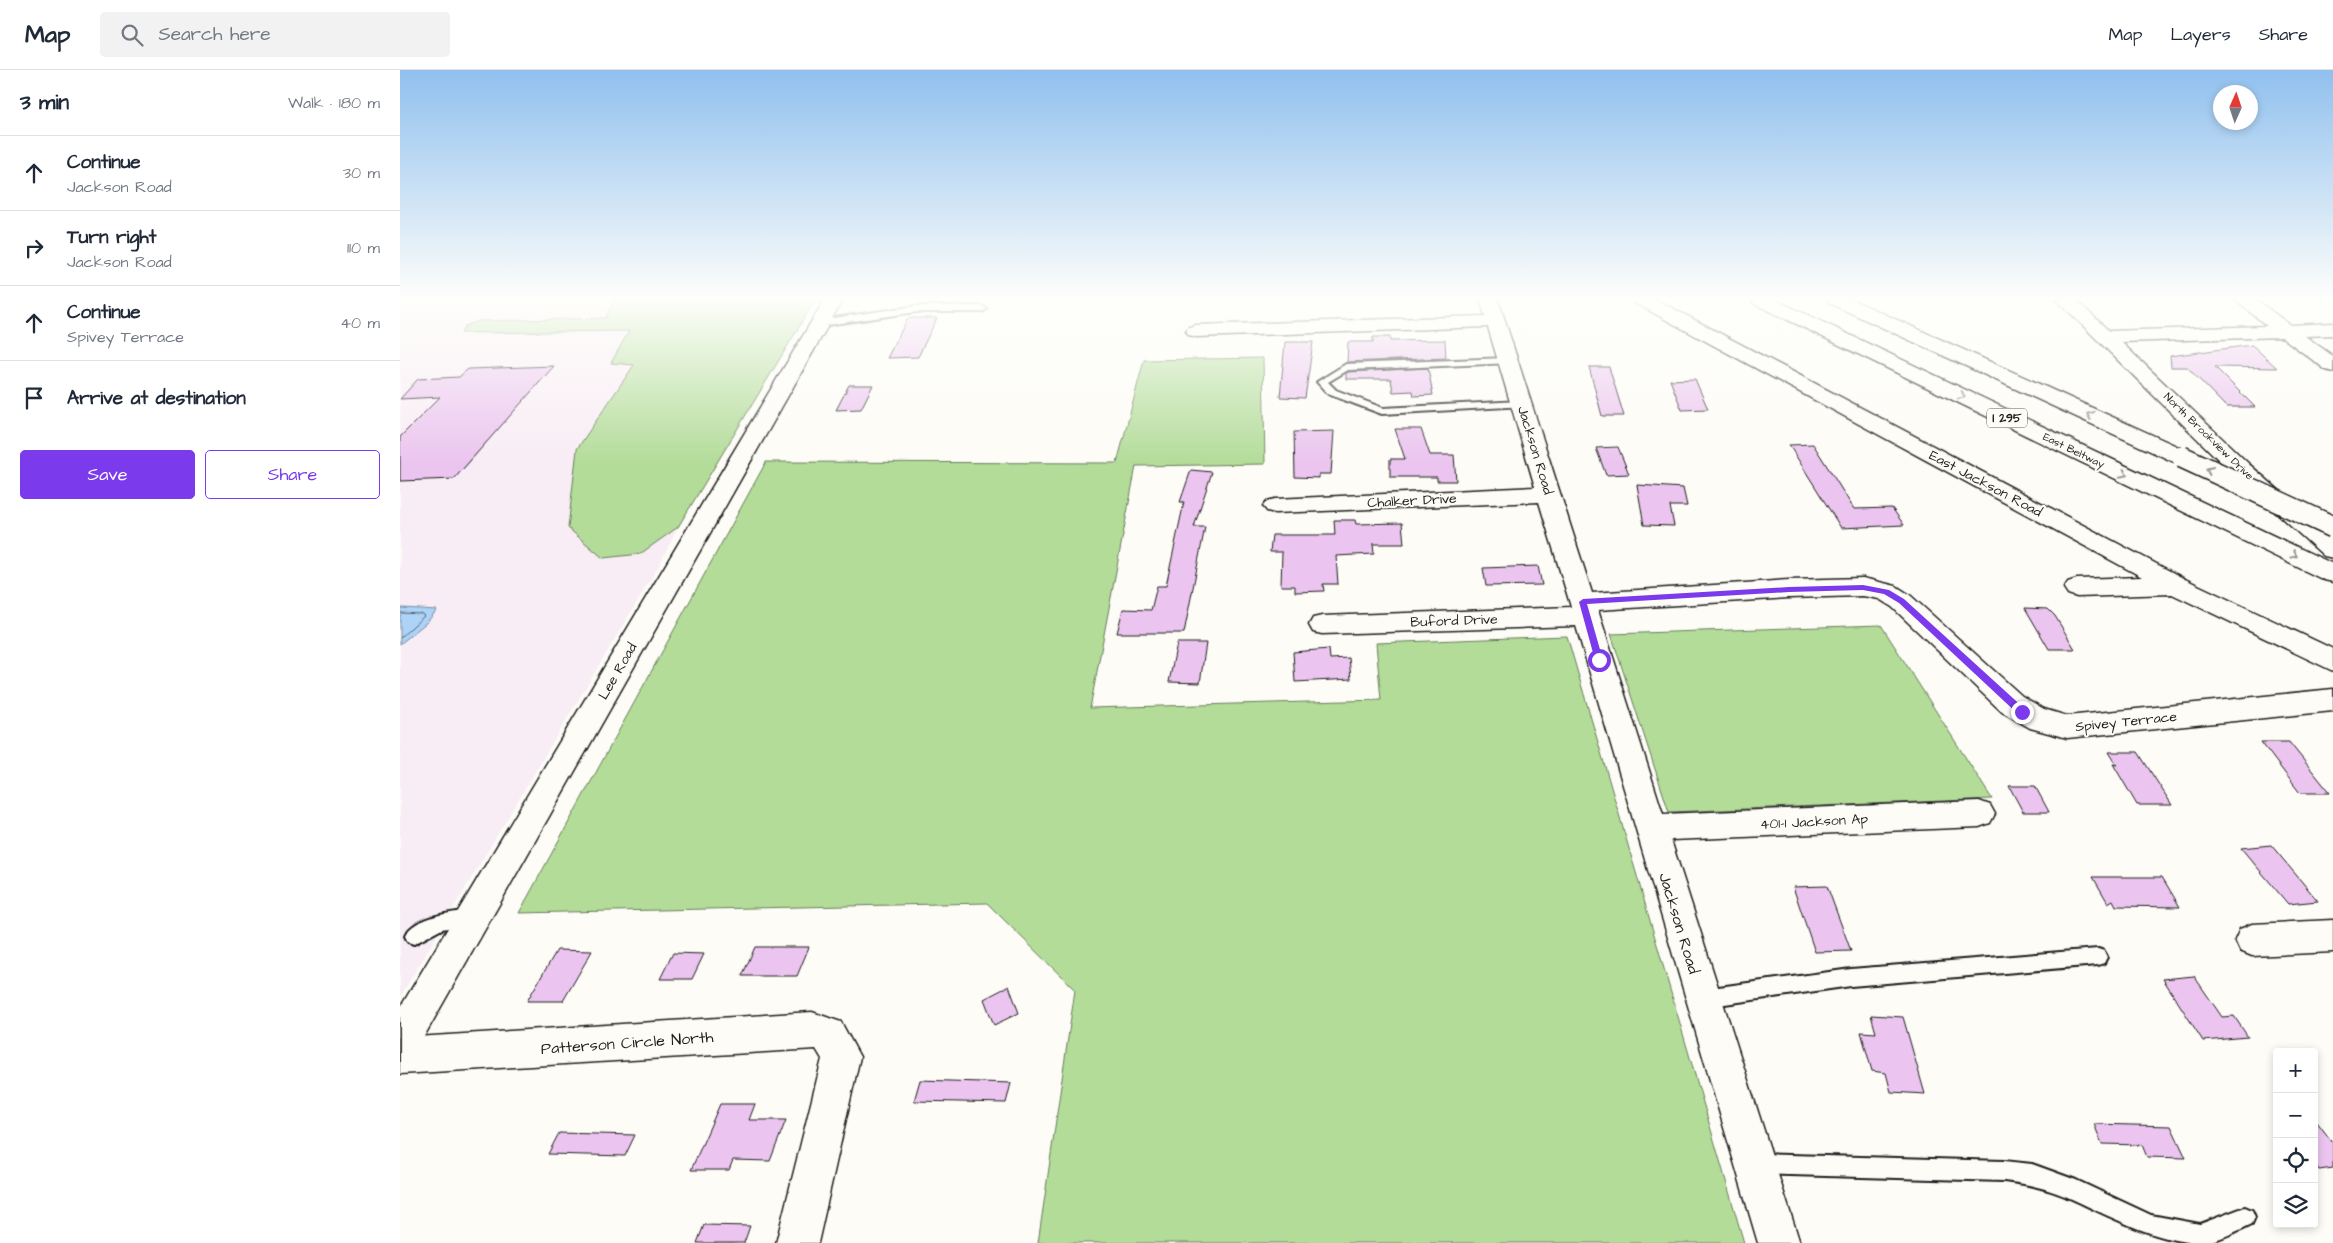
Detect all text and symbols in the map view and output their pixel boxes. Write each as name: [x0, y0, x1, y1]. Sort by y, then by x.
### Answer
search box: [100, 12, 450, 57]
text: Map: [25, 18, 70, 52]
icon: search: [118, 21, 146, 49]
text: Search here: [158, 21, 271, 48]
text: Map: [2108, 22, 2142, 47]
text: Layers: [2170, 22, 2231, 47]
text: Share: [2259, 22, 2308, 47]
north arrow: [2213, 85, 2258, 130]
text: 3 min: [20, 88, 69, 117]
text: Walk · 180 m: [288, 92, 380, 114]
text: Continue: [67, 149, 141, 176]
icon: ahead: [20, 159, 48, 187]
text: 30 m: [343, 162, 380, 184]
text: Jackson Road: [67, 176, 172, 198]
text: Turn right: [67, 224, 156, 251]
icon: right: [20, 234, 48, 262]
text: 110 m: [347, 237, 380, 259]
text: Jackson Road: [67, 251, 172, 273]
text: Continue: [67, 299, 141, 326]
icon: ahead: [20, 309, 48, 337]
text: 40 m: [340, 312, 380, 334]
text: Spivey Terrace: [67, 326, 184, 348]
icon: arrive: [20, 384, 48, 412]
text: Arrive at destination: [67, 385, 246, 412]
street label: North Brookview Drive: [2160, 389, 2257, 483]
one-way arrow: [1957, 390, 1966, 400]
street label: Jackson Road: [1512, 404, 1558, 497]
road number: I 295: [1987, 408, 2027, 428]
one-way arrow: [2086, 411, 2095, 421]
street label: East Beltway: [2040, 429, 2107, 473]
street label: East Jackson Road: [1925, 446, 2046, 522]
button: Save: [20, 450, 195, 499]
button: Share: [205, 450, 380, 499]
one-way arrow: [2205, 465, 2214, 476]
one-way arrow: [2119, 468, 2128, 478]
street label: Chalker Drive: [1367, 489, 1458, 513]
one-way arrow: [2289, 549, 2298, 560]
street label: Buford Drive: [1410, 609, 1499, 633]
street label: Lee Road: [594, 639, 642, 704]
route start: [1588, 649, 1611, 672]
route end: [2011, 701, 2034, 724]
street label: Spivey Terrace: [2074, 707, 2178, 737]
street label: 401-1 Jackson Ap: [1760, 809, 1869, 835]
street label: Jackson Road: [1653, 870, 1705, 977]
street label: Patterson Circle North: [540, 1026, 714, 1060]
map controls: [2273, 1048, 2318, 1228]
button: +: [2273, 1048, 2318, 1093]
button: −: [2273, 1093, 2318, 1138]
button: locate: [2273, 1138, 2318, 1183]
button: layers: [2273, 1183, 2318, 1228]

